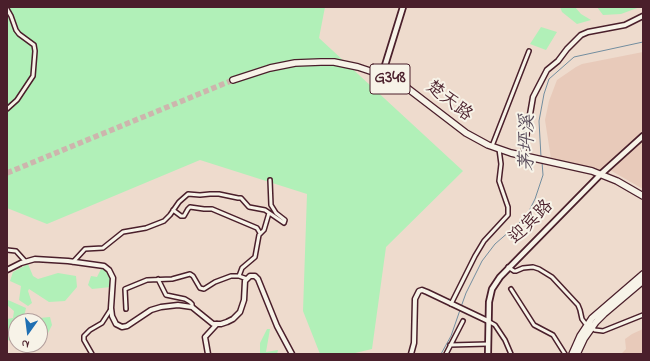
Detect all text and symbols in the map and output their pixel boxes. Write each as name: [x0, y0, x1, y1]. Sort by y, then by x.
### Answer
road number: G348: [370, 64, 410, 94]
street label: 楚天路: [420, 77, 476, 127]
water label: 茅坪溪: [517, 114, 541, 172]
street label: 迎宾路: [505, 196, 559, 250]
north arrow: [8, 313, 48, 353]
text: N: [20, 335, 31, 352]

